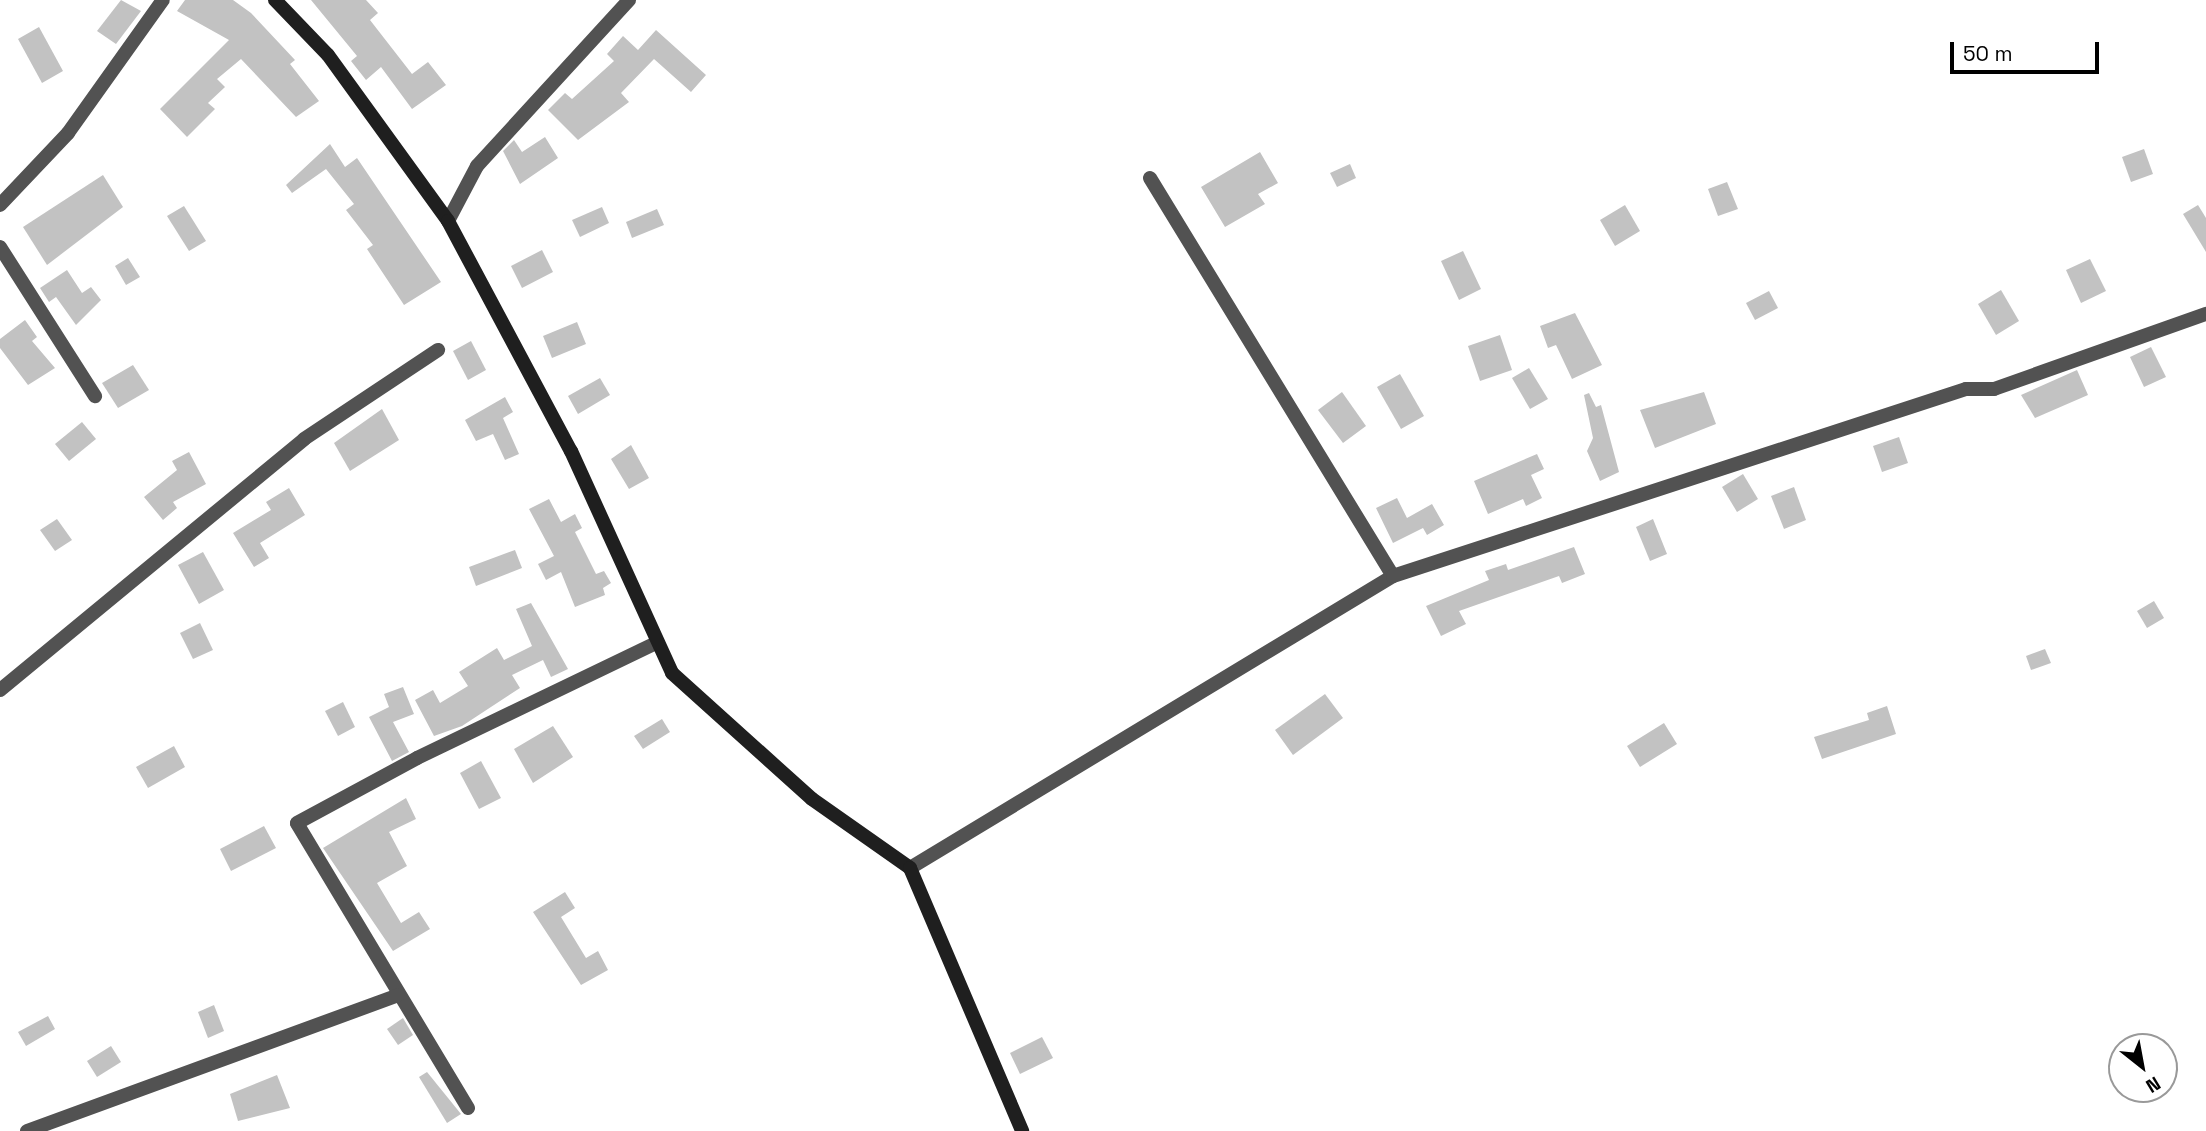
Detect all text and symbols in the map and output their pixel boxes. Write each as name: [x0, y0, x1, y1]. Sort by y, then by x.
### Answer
scale bar: [1954, 28, 2103, 72]
text: 50 m: [1963, 40, 2013, 67]
north arrow: [2108, 1033, 2178, 1103]
text: N: [2141, 1071, 2165, 1099]

